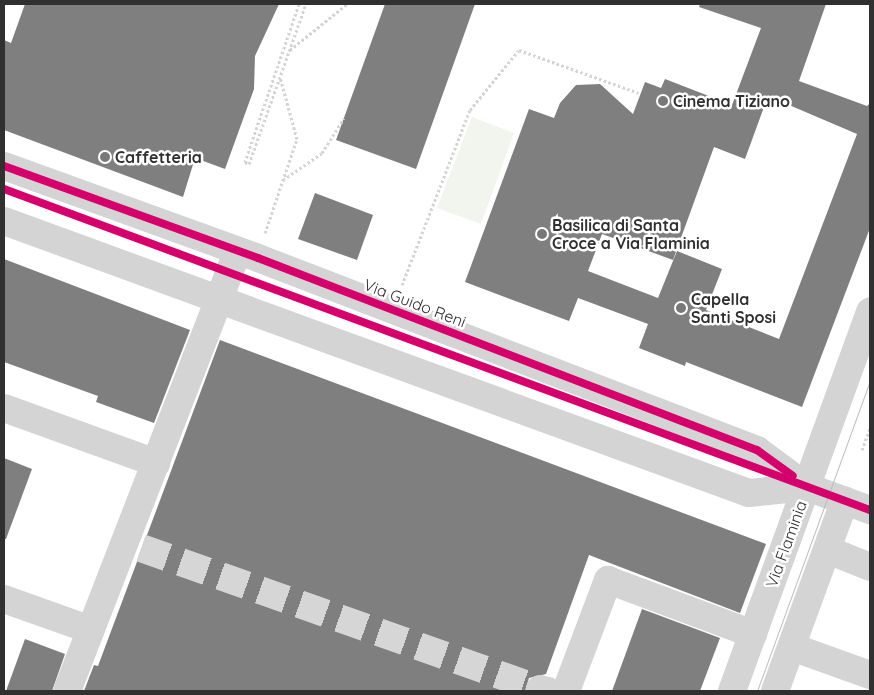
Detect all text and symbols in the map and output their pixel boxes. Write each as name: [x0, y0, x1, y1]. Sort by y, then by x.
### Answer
place label: Cinema Tiziano: [673, 91, 790, 111]
marker: Cinema Tiziano: [657, 95, 669, 107]
place label: Caffetteria: [115, 147, 202, 167]
marker: Caffetteria: [99, 151, 111, 163]
place label: Basilica di Santa Croce a Via Flaminia: [552, 215, 710, 253]
marker: Basilica di Santa Croce a Via Flaminia: [536, 228, 548, 240]
street label: Via Guido Reni: [361, 275, 469, 331]
place label: Capella Santi Sposi: [691, 289, 776, 327]
marker: Capella Santi Sposi: [675, 302, 687, 314]
street label: Via Flaminia: [761, 498, 811, 590]

